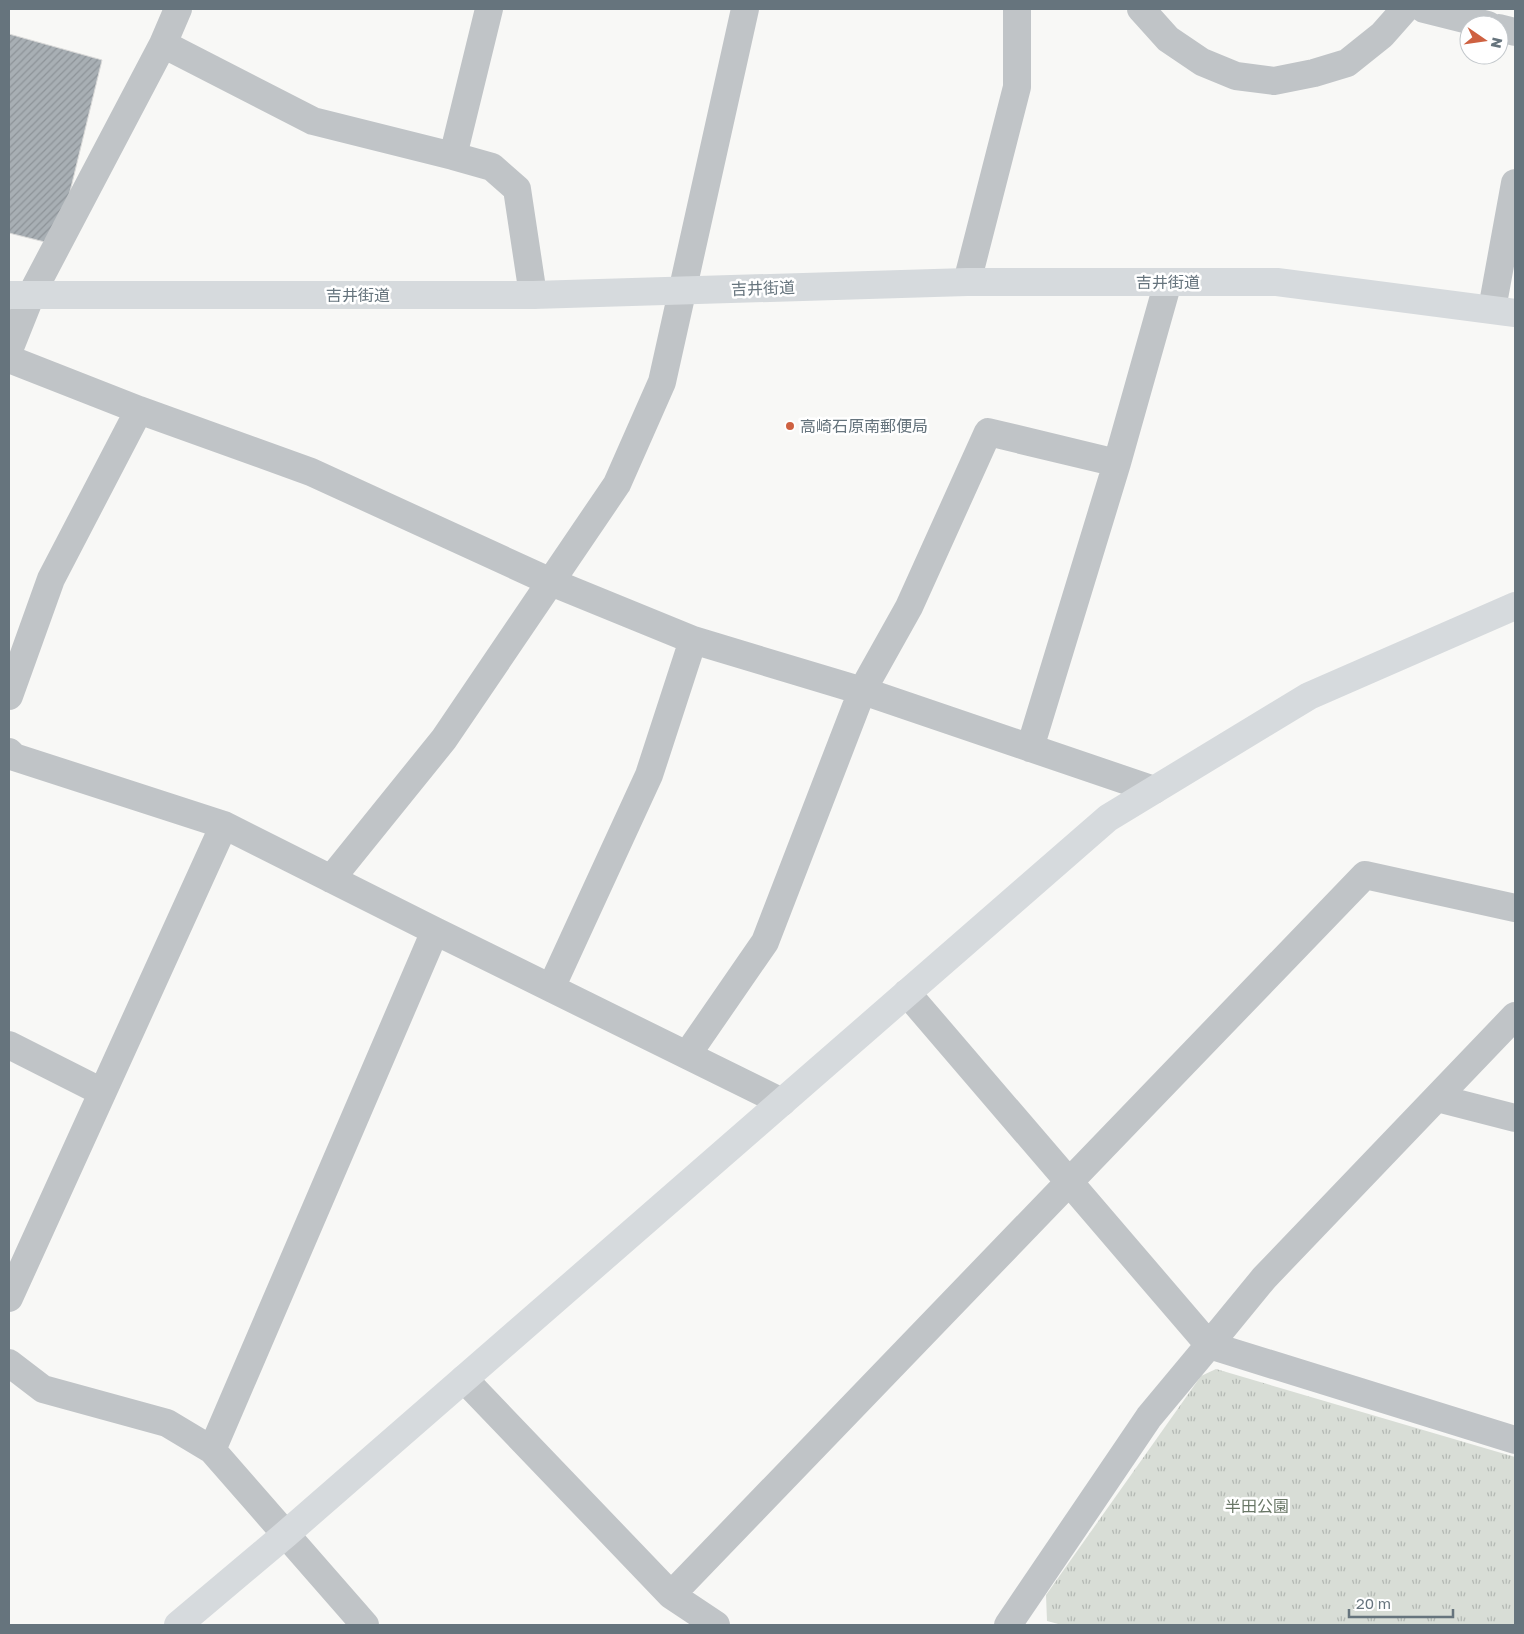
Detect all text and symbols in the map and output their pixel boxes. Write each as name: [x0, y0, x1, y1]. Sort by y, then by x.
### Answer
north arrow: [1459, 15, 1509, 65]
text: N: [1488, 36, 1507, 50]
street label: 吉井街道: [1136, 272, 1200, 292]
street label: 吉井街道: [731, 277, 795, 299]
street label: 吉井街道: [326, 285, 390, 305]
place label: 高崎石原南郵便局: [800, 416, 928, 436]
marker: 高崎石原南郵便局: [784, 420, 796, 432]
park label: 半田公園: [1225, 1496, 1289, 1516]
scale bar: [1349, 1586, 1453, 1618]
text: 20 m: [1356, 1594, 1391, 1612]

